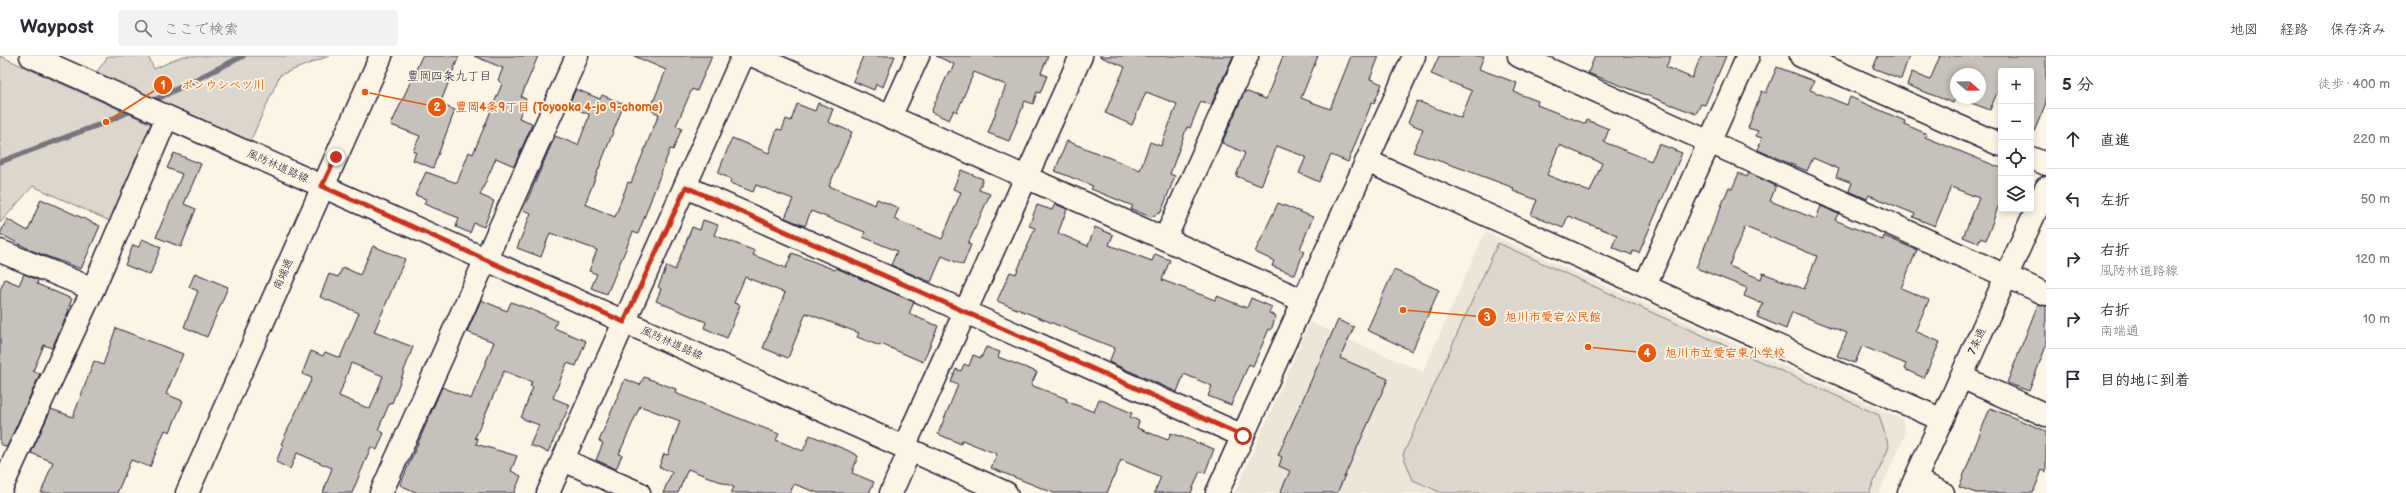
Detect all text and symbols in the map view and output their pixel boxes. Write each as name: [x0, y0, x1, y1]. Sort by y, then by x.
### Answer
search box: [118, 10, 398, 46]
text: Waypost: [20, 16, 94, 39]
icon: search: [132, 17, 154, 39]
text: ここで検索: [164, 20, 239, 39]
text: 地図: [2230, 21, 2258, 38]
text: 経路: [2280, 21, 2308, 38]
text: 保存済み: [2330, 21, 2386, 38]
north arrow: [1950, 68, 1986, 104]
map controls: [1998, 68, 2034, 212]
button: +: [1998, 68, 2034, 104]
district label: 豊岡四条九丁目: [407, 69, 491, 84]
callout: ポンウシベツ川: [153, 73, 273, 97]
text: 5 分: [2062, 75, 2093, 95]
text: 徒歩 · 400 m: [2318, 76, 2390, 92]
text: 1: [160, 78, 166, 93]
text: ポンウシベツ川: [181, 78, 265, 93]
callout: 豊岡4条9丁目 (Toyooka 4-jo 9-chome): [427, 95, 671, 119]
text: 2: [433, 100, 441, 115]
text: 豊岡4条9丁目 (Toyooka 4-jo 9-chome): [455, 100, 663, 115]
button: −: [1998, 104, 2034, 140]
icon: ahead: [2062, 128, 2084, 150]
text: 直進: [2100, 131, 2130, 150]
text: 220 m: [2353, 131, 2390, 147]
button: locate: [1998, 140, 2034, 176]
street label: 風防林道路線: [245, 147, 311, 185]
route end: [327, 148, 345, 166]
button: layers: [1998, 176, 2034, 212]
icon: left: [2062, 188, 2084, 210]
text: 左折: [2100, 191, 2130, 210]
text: 50 m: [2361, 191, 2390, 207]
text: 右折: [2100, 241, 2130, 260]
icon: right: [2062, 248, 2084, 270]
text: 120 m: [2355, 251, 2390, 267]
street label: 南端通: [270, 256, 296, 292]
text: 風防林道路線: [2100, 263, 2178, 279]
text: 右折: [2100, 301, 2130, 320]
callout: 旭川市愛宕公民館: [1477, 305, 1609, 329]
icon: right: [2062, 308, 2084, 330]
text: 3: [1483, 310, 1491, 325]
text: 旭川市愛宕公民館: [1505, 310, 1601, 325]
text: 10 m: [2363, 311, 2390, 327]
text: 南端通: [2100, 323, 2139, 339]
street label: 風防林道路線: [639, 324, 705, 362]
street label: 7条通: [1965, 326, 1989, 356]
callout: 旭川市立愛宕東小学校: [1637, 341, 1793, 365]
text: 4: [1643, 346, 1651, 361]
text: 旭川市立愛宕東小学校: [1665, 346, 1785, 361]
icon: arrive: [2062, 368, 2084, 390]
text: 目的地に到着: [2100, 371, 2190, 390]
route start: [1234, 427, 1252, 445]

